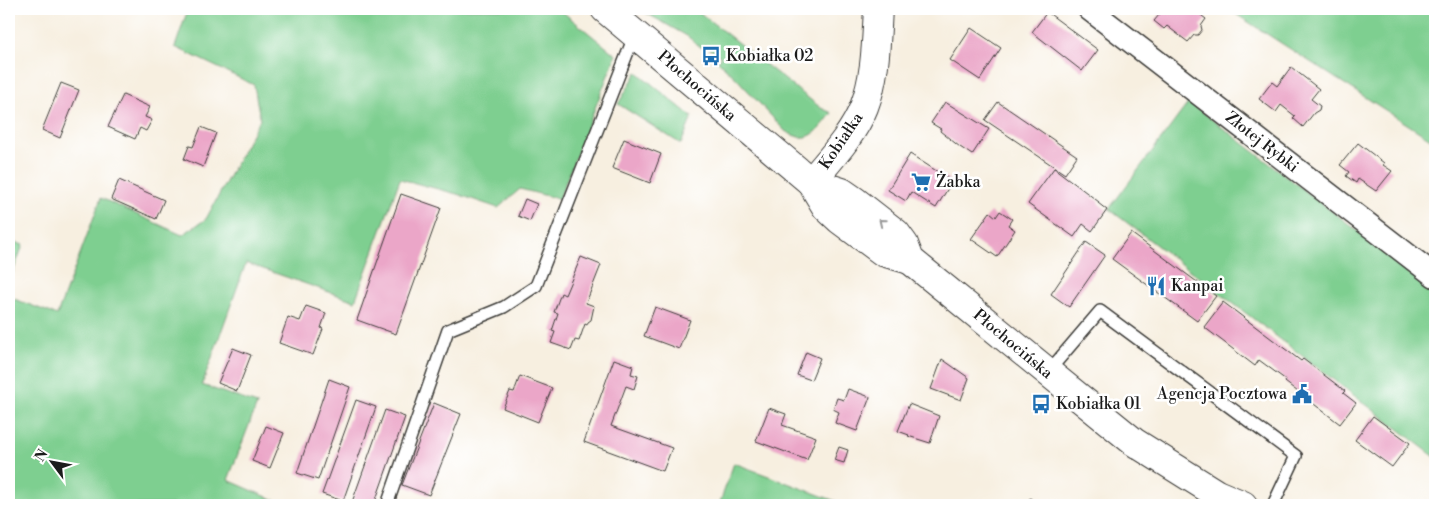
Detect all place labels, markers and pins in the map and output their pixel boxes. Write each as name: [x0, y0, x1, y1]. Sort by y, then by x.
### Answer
bus stop icon: Kobiałka 02: [700, 45, 722, 67]
place label: Kobiałka 02: [726, 46, 814, 66]
place label: Żabka: [936, 170, 981, 192]
supermarket icon: Żabka: [910, 171, 932, 193]
restaurant icon: Kanpai: [1145, 275, 1167, 297]
place label: Kanpai: [1171, 276, 1224, 296]
public building icon: Agencja Pocztowa: [1291, 383, 1313, 405]
place label: Agencja Pocztowa: [1156, 384, 1288, 404]
bus stop icon: Kobiałka 01: [1030, 393, 1052, 415]
place label: Kobiałka 01: [1056, 394, 1141, 414]

